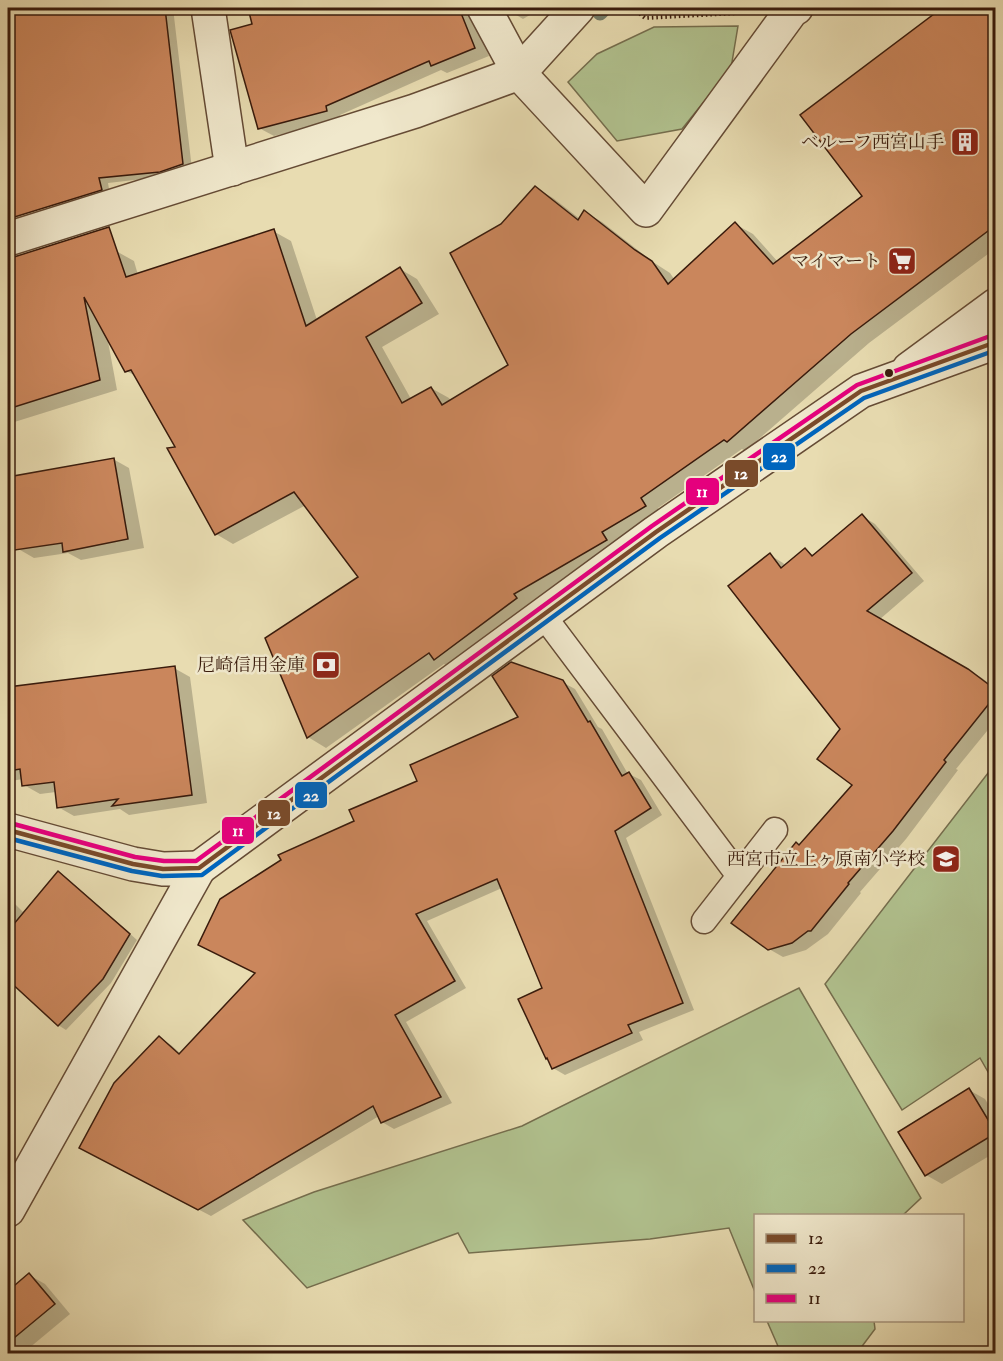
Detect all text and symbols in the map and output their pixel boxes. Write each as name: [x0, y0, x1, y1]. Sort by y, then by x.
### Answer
building icon: ベルーフ西宮山手: [949, 126, 981, 158]
place label: ベルーフ西宮山手: [801, 131, 944, 154]
supermarket icon: マイマート: [886, 245, 918, 277]
place label: マイマート: [791, 250, 881, 273]
unlabelled marker: [883, 367, 895, 379]
line badge: 22: [762, 442, 796, 471]
text: 22: [771, 447, 787, 467]
line badge: 12: [724, 459, 759, 488]
text: 12: [734, 464, 748, 484]
line badge: 11: [685, 477, 720, 506]
text: 11: [696, 482, 708, 502]
bank icon: 尼崎信用金庫: [310, 649, 342, 681]
place label: 尼崎信用金庫: [197, 654, 305, 677]
line badge: 22: [294, 781, 328, 809]
text: 22: [303, 786, 319, 806]
line badge: 12: [257, 799, 291, 827]
text: 12: [267, 804, 281, 824]
line badge: 11: [221, 816, 255, 845]
text: 11: [232, 821, 244, 841]
school or university icon: 西宮市立上ヶ原南小学校: [930, 843, 962, 875]
place label: 西宮市立上ヶ原南小学校: [727, 848, 925, 871]
legend: [754, 1214, 964, 1322]
text: 12: [808, 1227, 824, 1250]
text: 22: [808, 1257, 826, 1280]
text: 11: [808, 1287, 821, 1310]

